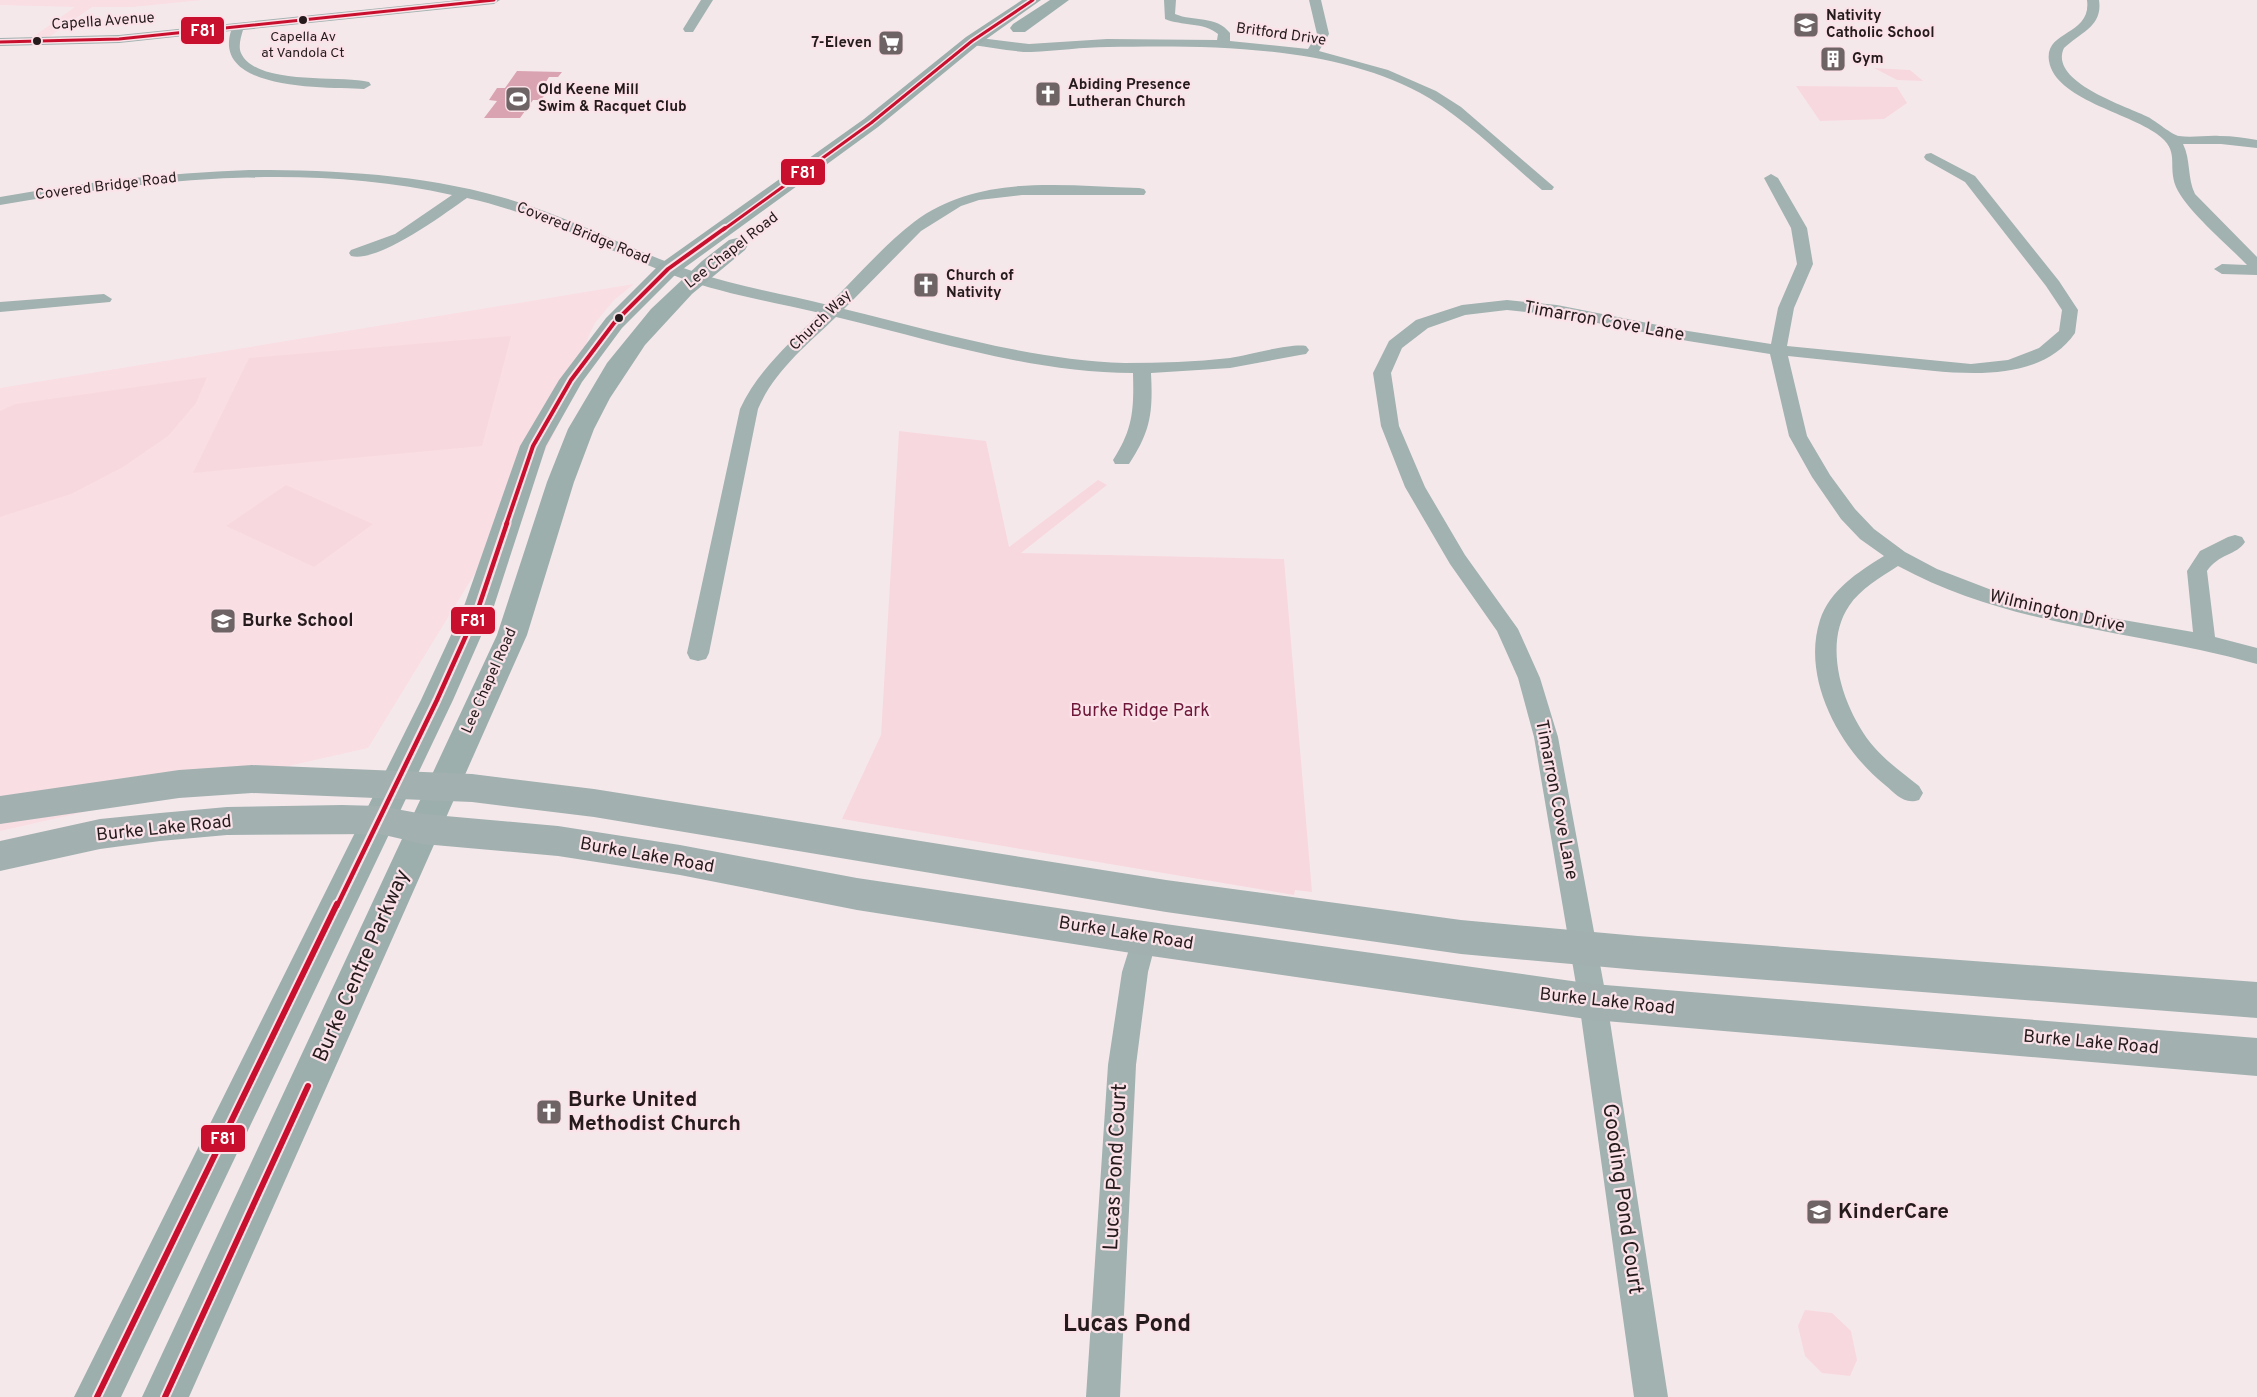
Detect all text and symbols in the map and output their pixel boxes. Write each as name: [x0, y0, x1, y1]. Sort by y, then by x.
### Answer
place label: Nativity Catholic School: [1826, 7, 1935, 43]
street label: Capella Avenue: [51, 9, 155, 35]
school or university icon: Nativity Catholic School: [1791, 10, 1821, 40]
marker: Capella Av at Vandola Ct: [297, 14, 309, 26]
line badge: F81: [180, 16, 225, 45]
street label: Britford Drive: [1235, 19, 1327, 51]
text: F81: [190, 22, 216, 42]
supermarket icon: 7-Eleven: [876, 28, 906, 58]
place label: Capella Av at Vandola Ct: [261, 29, 345, 62]
place label: 7-Eleven: [811, 34, 872, 53]
unlabelled marker: [31, 35, 43, 47]
building icon: Gym: [1818, 44, 1848, 74]
place label: Gym: [1852, 50, 1884, 69]
place label: Abiding Presence Lutheran Church: [1068, 76, 1191, 112]
church icon: Abiding Presence Lutheran Church: [1033, 79, 1063, 109]
place label: Old Keene Mill Swim & Racquet Club: [538, 81, 687, 117]
sports icon: Old Keene Mill Swim & Racquet Club: [503, 84, 533, 114]
line badge: F81: [780, 158, 826, 186]
text: F81: [790, 164, 816, 184]
street label: Covered Bridge Road: [34, 169, 178, 205]
street label: Covered Bridge Road: [514, 199, 652, 269]
street label: Lee Chapel Road: [681, 209, 783, 293]
place label: Church of Nativity: [946, 267, 1014, 303]
church icon: Church of Nativity: [911, 270, 941, 300]
street label: Church Way: [786, 287, 856, 355]
street label: Timarron Cove Lane: [1522, 297, 1686, 347]
unlabelled marker: [613, 312, 625, 324]
street label: Wilmington Drive: [1987, 585, 2127, 639]
school or university icon: Burke School: [208, 606, 238, 636]
line badge: F81: [450, 606, 496, 635]
place label: Burke School: [242, 610, 354, 633]
text: F81: [460, 612, 486, 632]
street label: Lee Chapel Road: [458, 625, 522, 737]
park label: Burke Ridge Park: [1070, 700, 1210, 723]
street label: Timarron Cove Lane: [1529, 718, 1583, 882]
street label: Burke Lake Road: [95, 810, 233, 848]
street label: Burke Lake Road: [578, 833, 716, 879]
street label: Burke Centre Parkway: [307, 865, 417, 1067]
street label: Burke Lake Road: [1057, 912, 1195, 956]
street label: Burke Lake Road: [1538, 983, 1676, 1021]
street label: Burke Lake Road: [2022, 1026, 2160, 1060]
street label: Lucas Pond Court: [1098, 1083, 1134, 1251]
place label: Burke United Methodist Church: [568, 1087, 741, 1138]
church icon: Burke United Methodist Church: [534, 1097, 564, 1127]
street label: Gooding Pond Court: [1595, 1102, 1649, 1296]
line badge: F81: [200, 1124, 246, 1153]
text: F81: [210, 1130, 236, 1150]
school or university icon: KinderCare: [1804, 1197, 1834, 1227]
place label: KinderCare: [1838, 1199, 1949, 1226]
district label: Lucas Pond: [1063, 1310, 1191, 1340]

